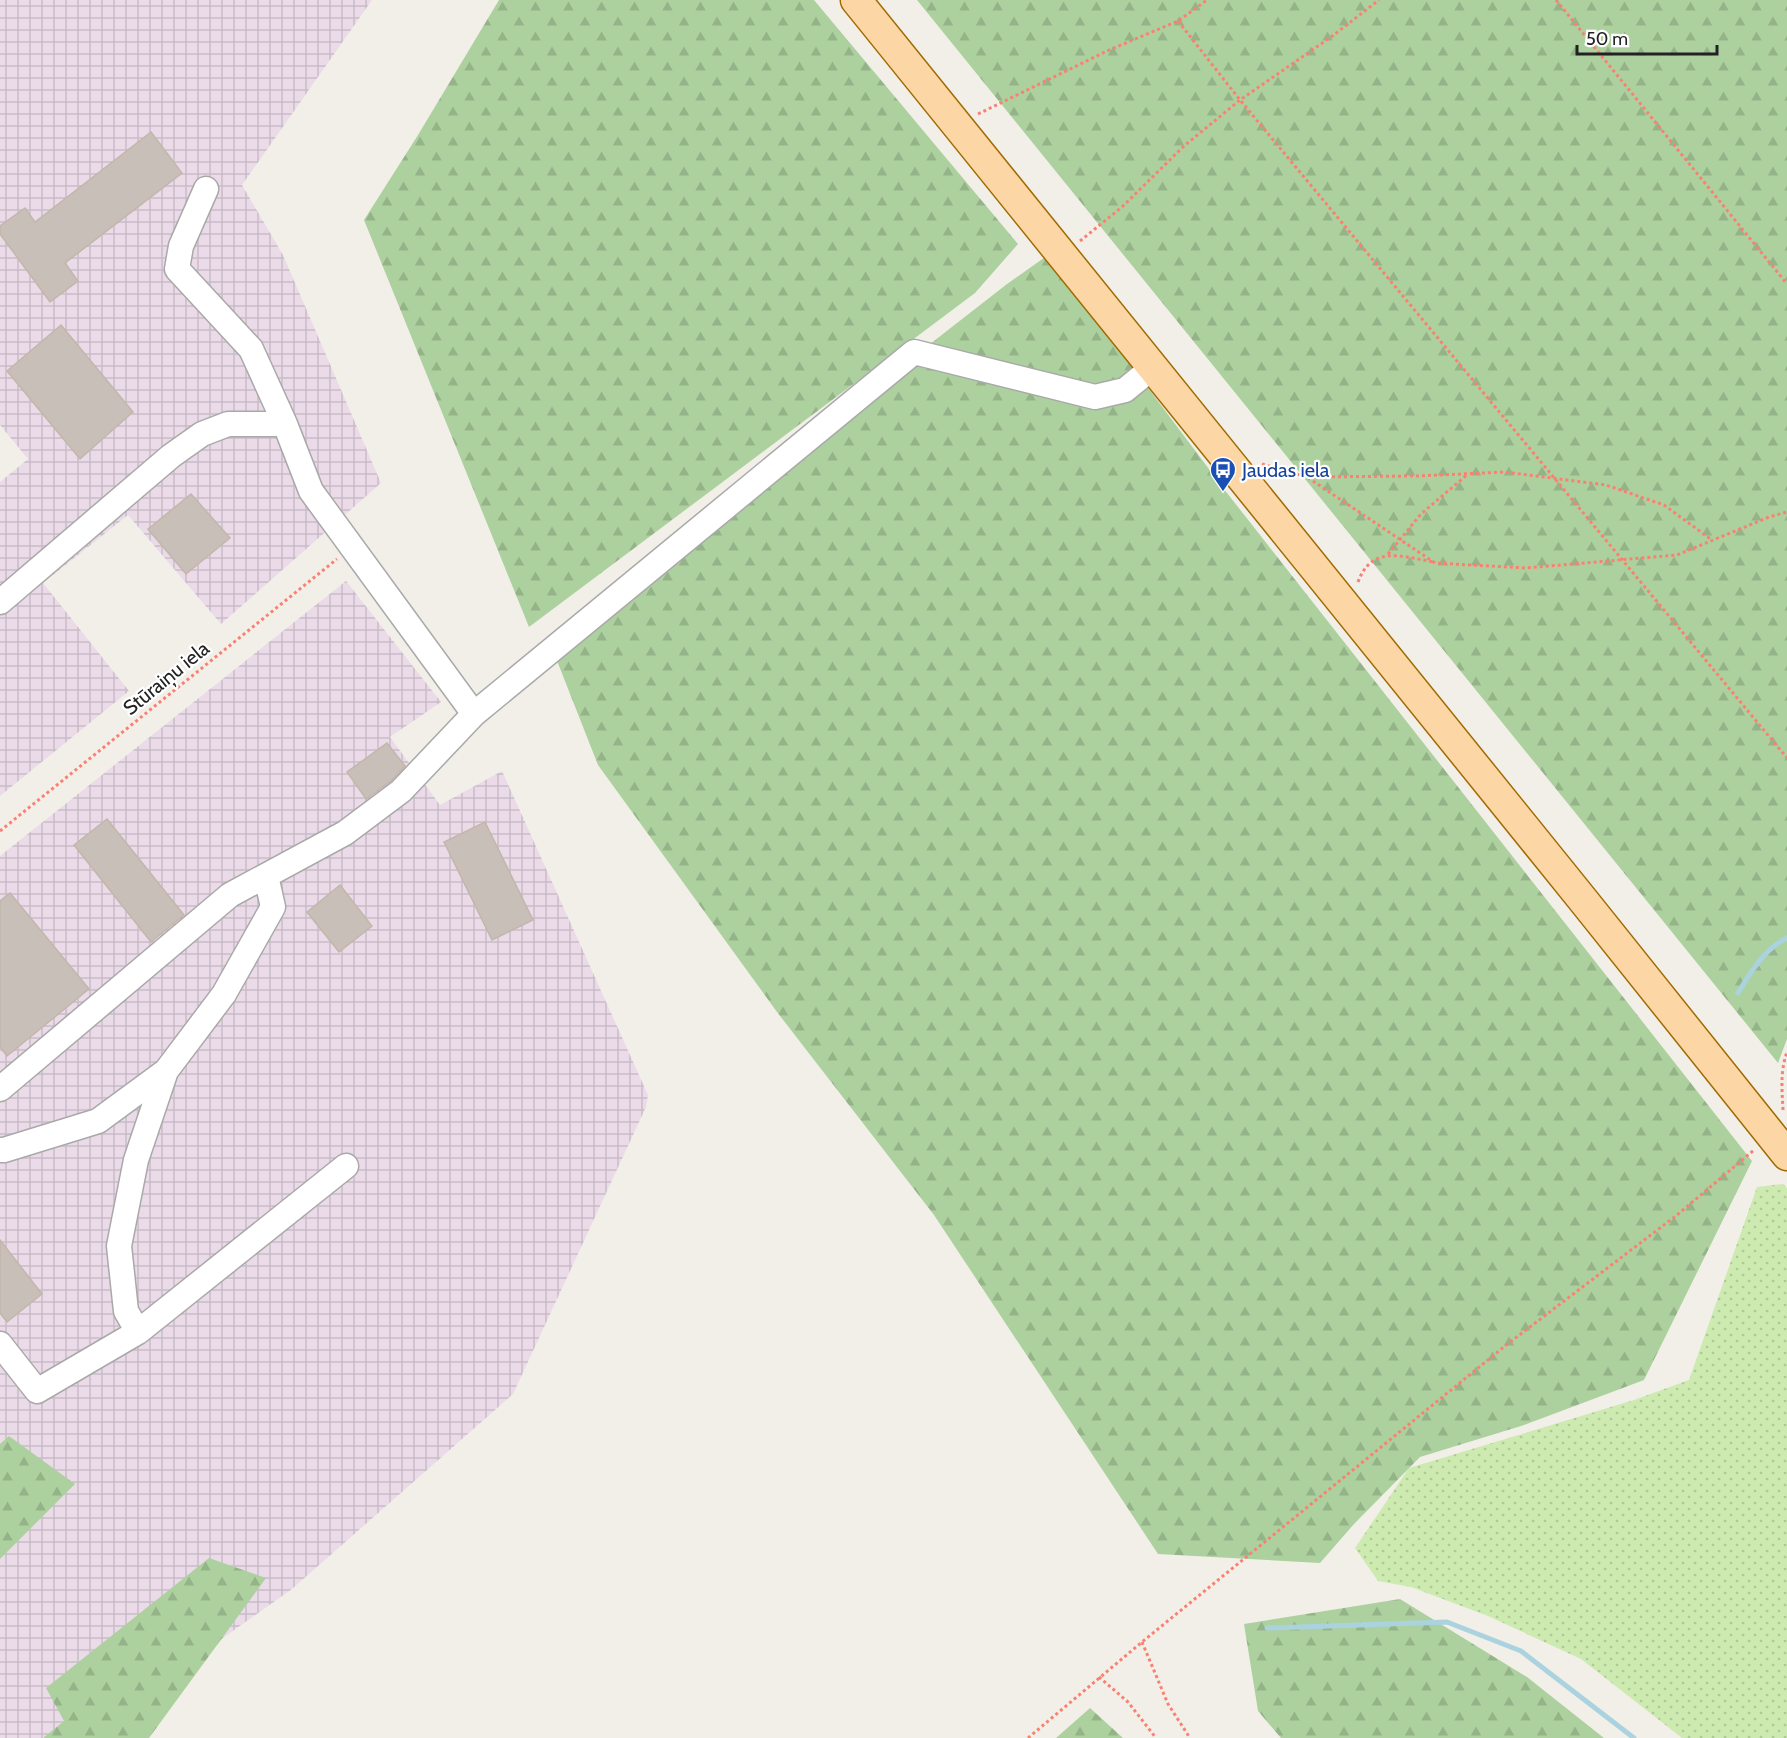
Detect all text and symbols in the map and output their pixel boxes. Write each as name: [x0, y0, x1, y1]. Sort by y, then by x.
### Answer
scale bar: [1577, 18, 1716, 56]
text: 50 m: [1586, 28, 1628, 50]
bus stop icon: Jaudas iela: [1208, 455, 1238, 493]
place label: Jaudas iela: [1241, 458, 1330, 482]
street label: Stūraiņu iela: [118, 636, 215, 721]

